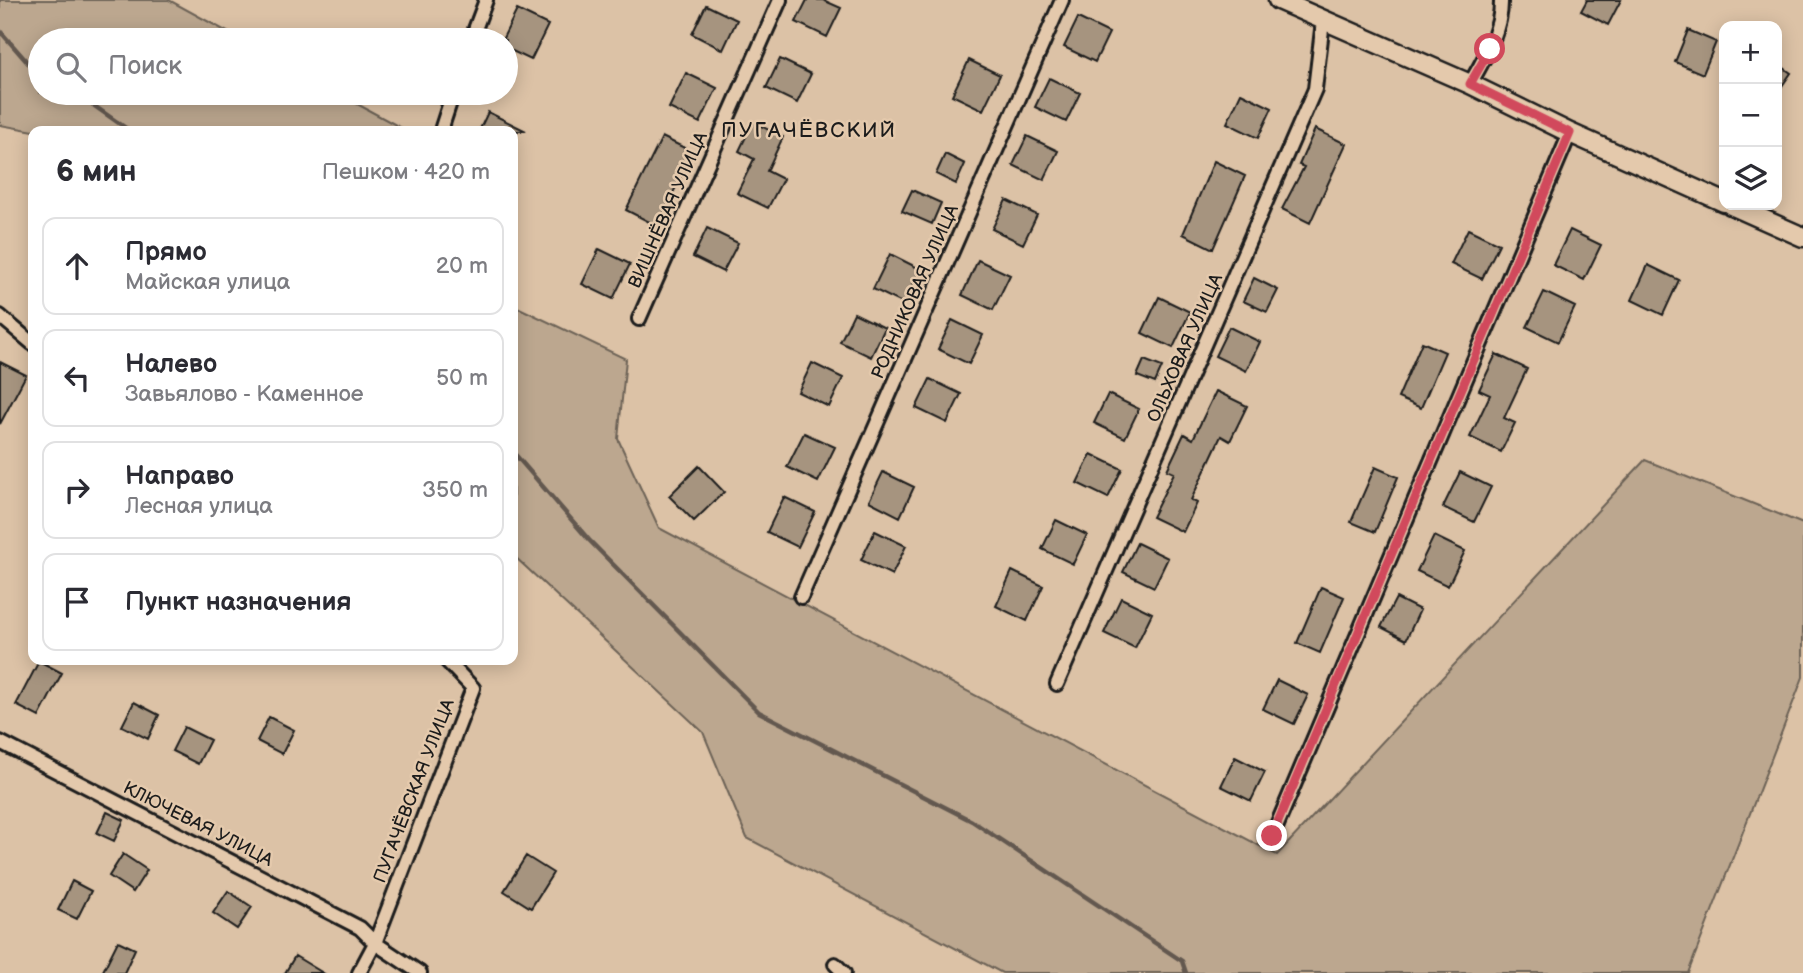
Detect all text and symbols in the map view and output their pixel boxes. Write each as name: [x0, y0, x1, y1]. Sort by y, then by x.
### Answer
map controls: [1719, 21, 1782, 210]
button: +: [1719, 21, 1782, 84]
search box: [28, 28, 518, 105]
route start: [1474, 33, 1505, 64]
icon: search: [52, 48, 90, 86]
text: Поиск: [108, 51, 182, 82]
button: −: [1719, 84, 1782, 147]
district label: ПУГАЧЁВСКИЙ: [721, 118, 897, 143]
street label: ВИШНЁВАЯ УЛИЦА: [623, 128, 712, 291]
button: layers: [1719, 147, 1782, 210]
text: 6 мин: [56, 154, 137, 190]
text: Пешком · 420 m: [322, 158, 490, 186]
street label: РОДНИКОВАЯ УЛИЦА: [867, 202, 963, 382]
text: Прямо: [125, 237, 207, 268]
icon: ahead: [58, 247, 96, 285]
text: 20 m: [436, 252, 488, 280]
text: Майская улица: [125, 268, 290, 296]
street label: ОЛЬХОВАЯ УЛИЦА: [1143, 270, 1227, 426]
text: Налево: [125, 349, 217, 380]
icon: left: [58, 359, 96, 397]
text: 50 m: [436, 364, 488, 392]
text: Завьялово - Каменное: [125, 380, 364, 408]
text: Направо: [125, 461, 234, 492]
icon: right: [58, 471, 96, 509]
text: 350 m: [422, 476, 488, 504]
text: Лесная улица: [125, 492, 273, 520]
icon: arrive: [58, 583, 96, 621]
text: Пункт назначения: [125, 587, 351, 618]
street label: ПУГАЧЁВСКАЯ УЛИЦА: [368, 696, 459, 886]
street label: КЛЮЧЕВАЯ УЛИЦА: [120, 777, 276, 871]
route end: [1256, 820, 1287, 851]

